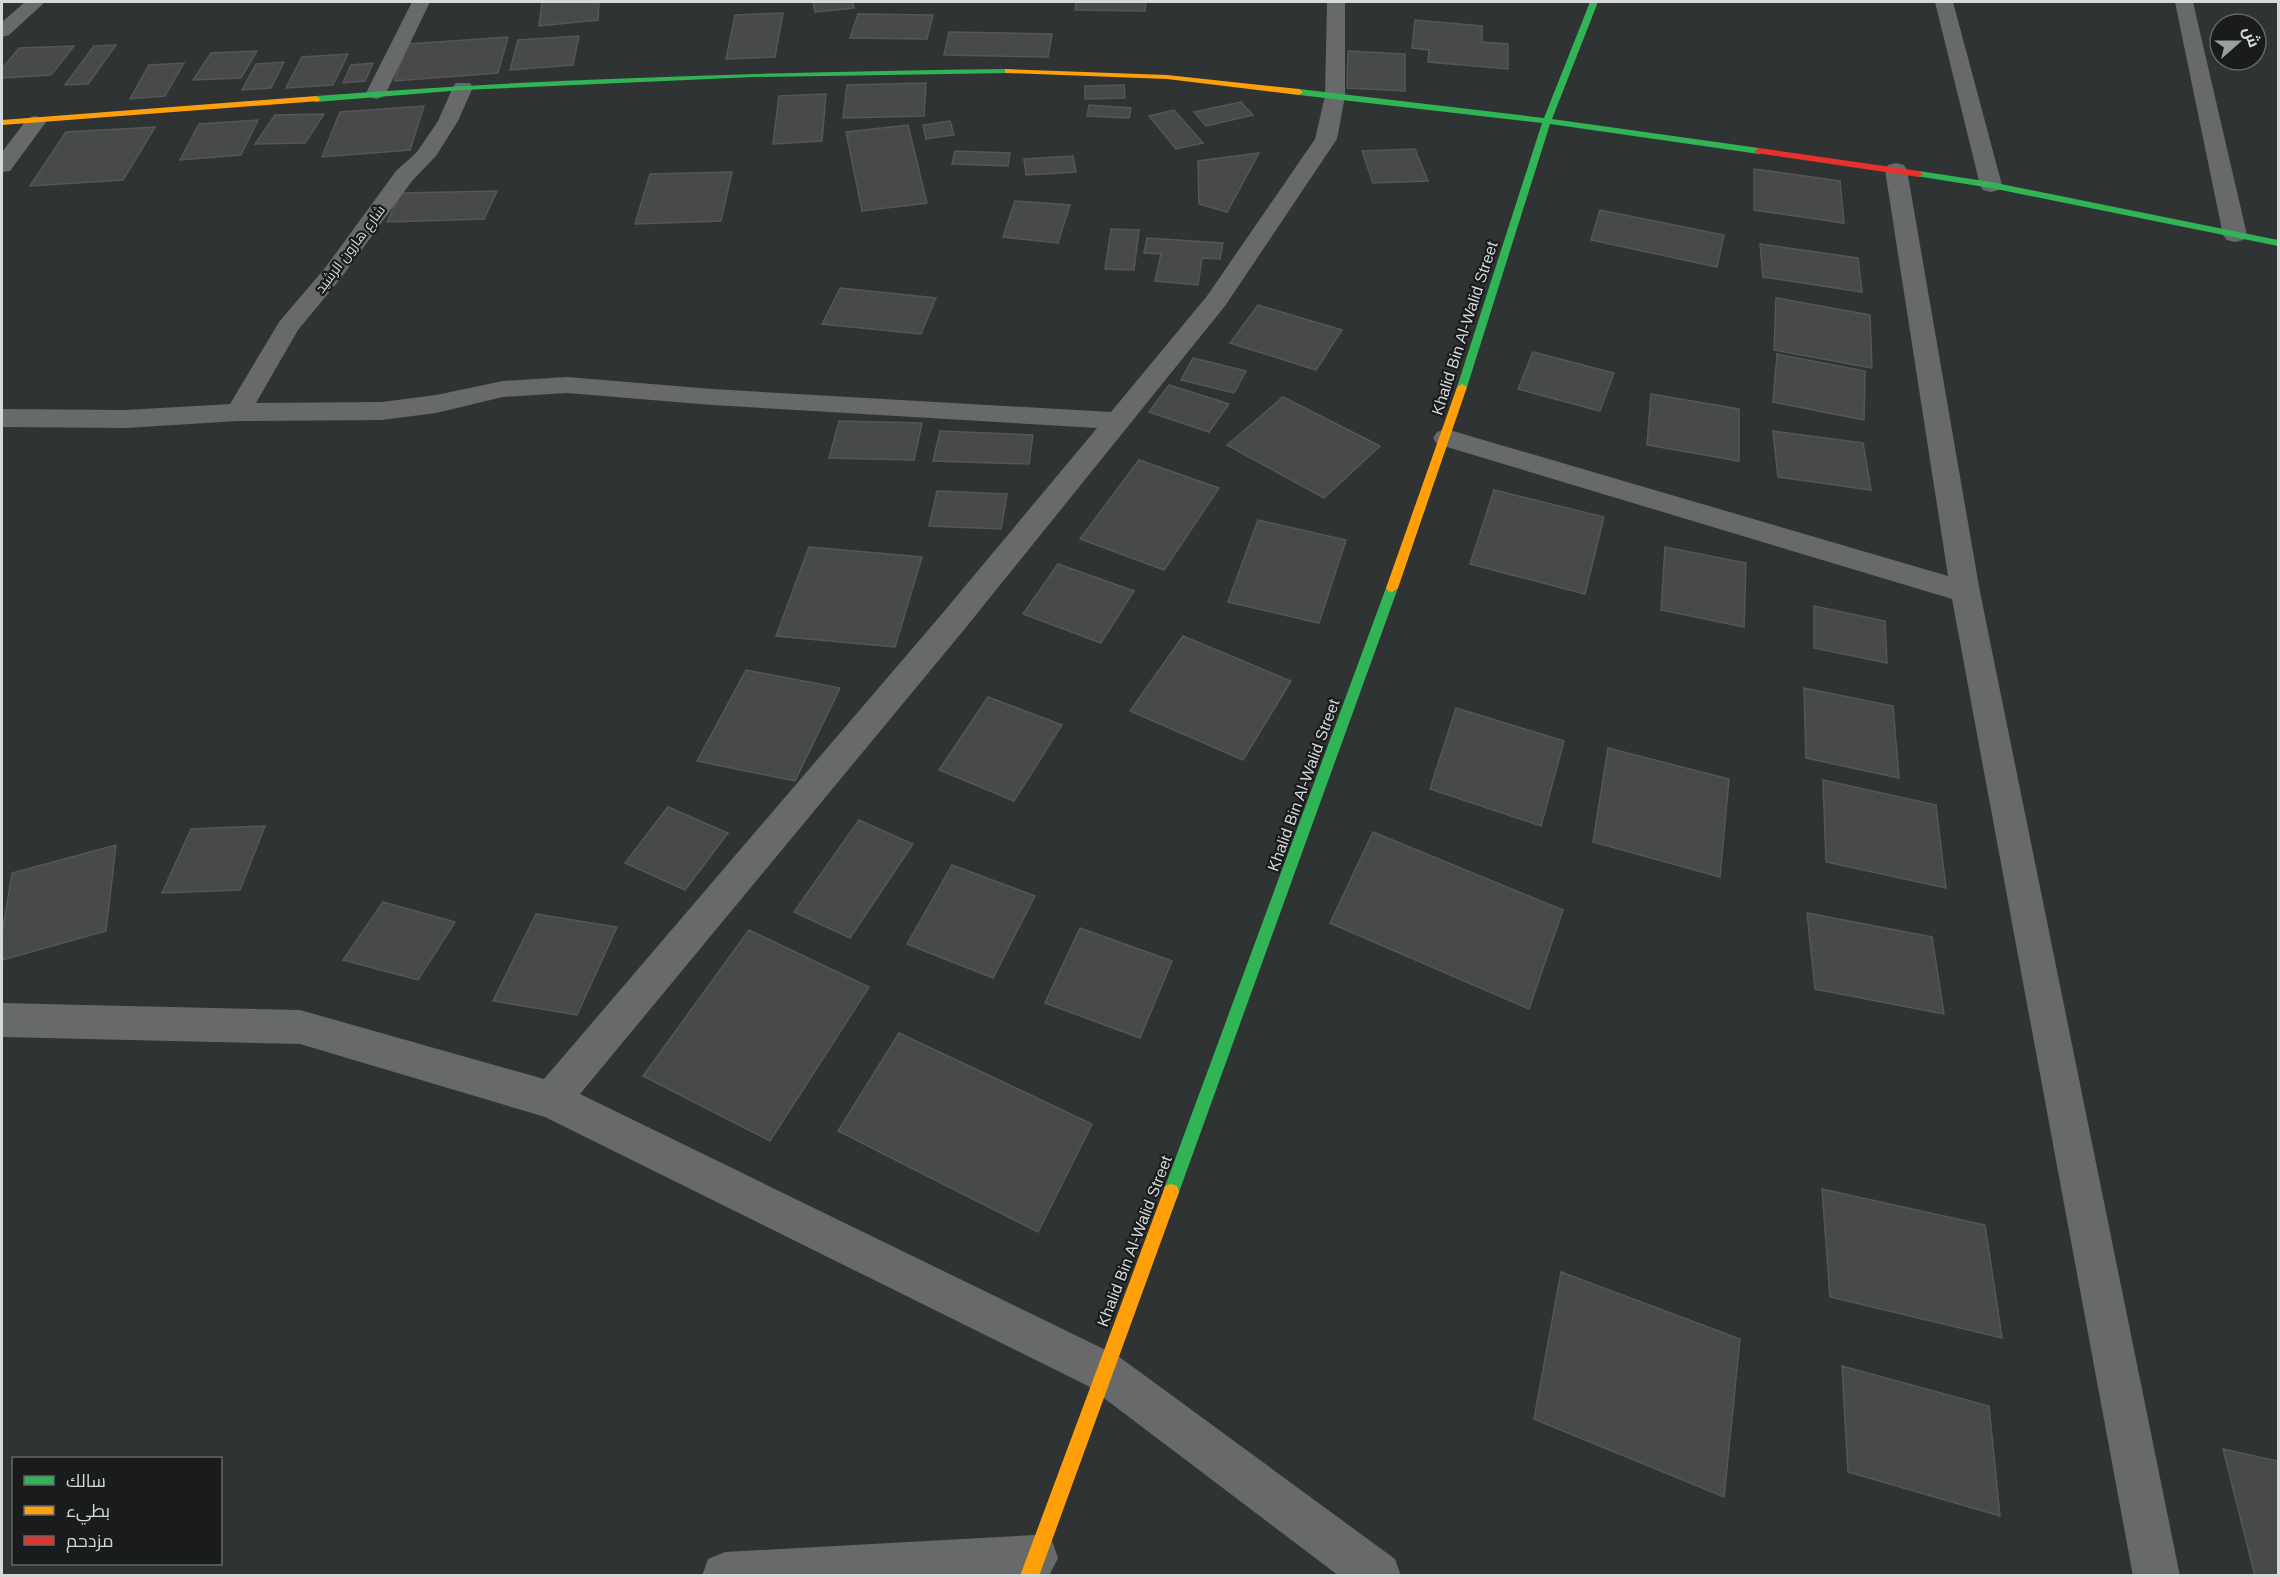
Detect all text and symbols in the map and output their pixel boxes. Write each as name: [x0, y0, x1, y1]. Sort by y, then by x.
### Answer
north arrow: [2208, 12, 2268, 72]
text: ش: [2239, 24, 2263, 50]
street label: شارع هارون الرشيد: [312, 202, 389, 297]
street label: Khalid Bin Al-Walid Street: [1428, 239, 1501, 417]
street label: Khalid Bin Al-Walid Street: [1264, 696, 1343, 873]
street label: Khalid Bin Al-Walid Street: [1094, 1153, 1175, 1329]
legend: [12, 1457, 222, 1565]
text: سالك: [66, 1471, 106, 1491]
text: بطيء: [66, 1501, 110, 1525]
text: مزدحم: [66, 1531, 114, 1553]

